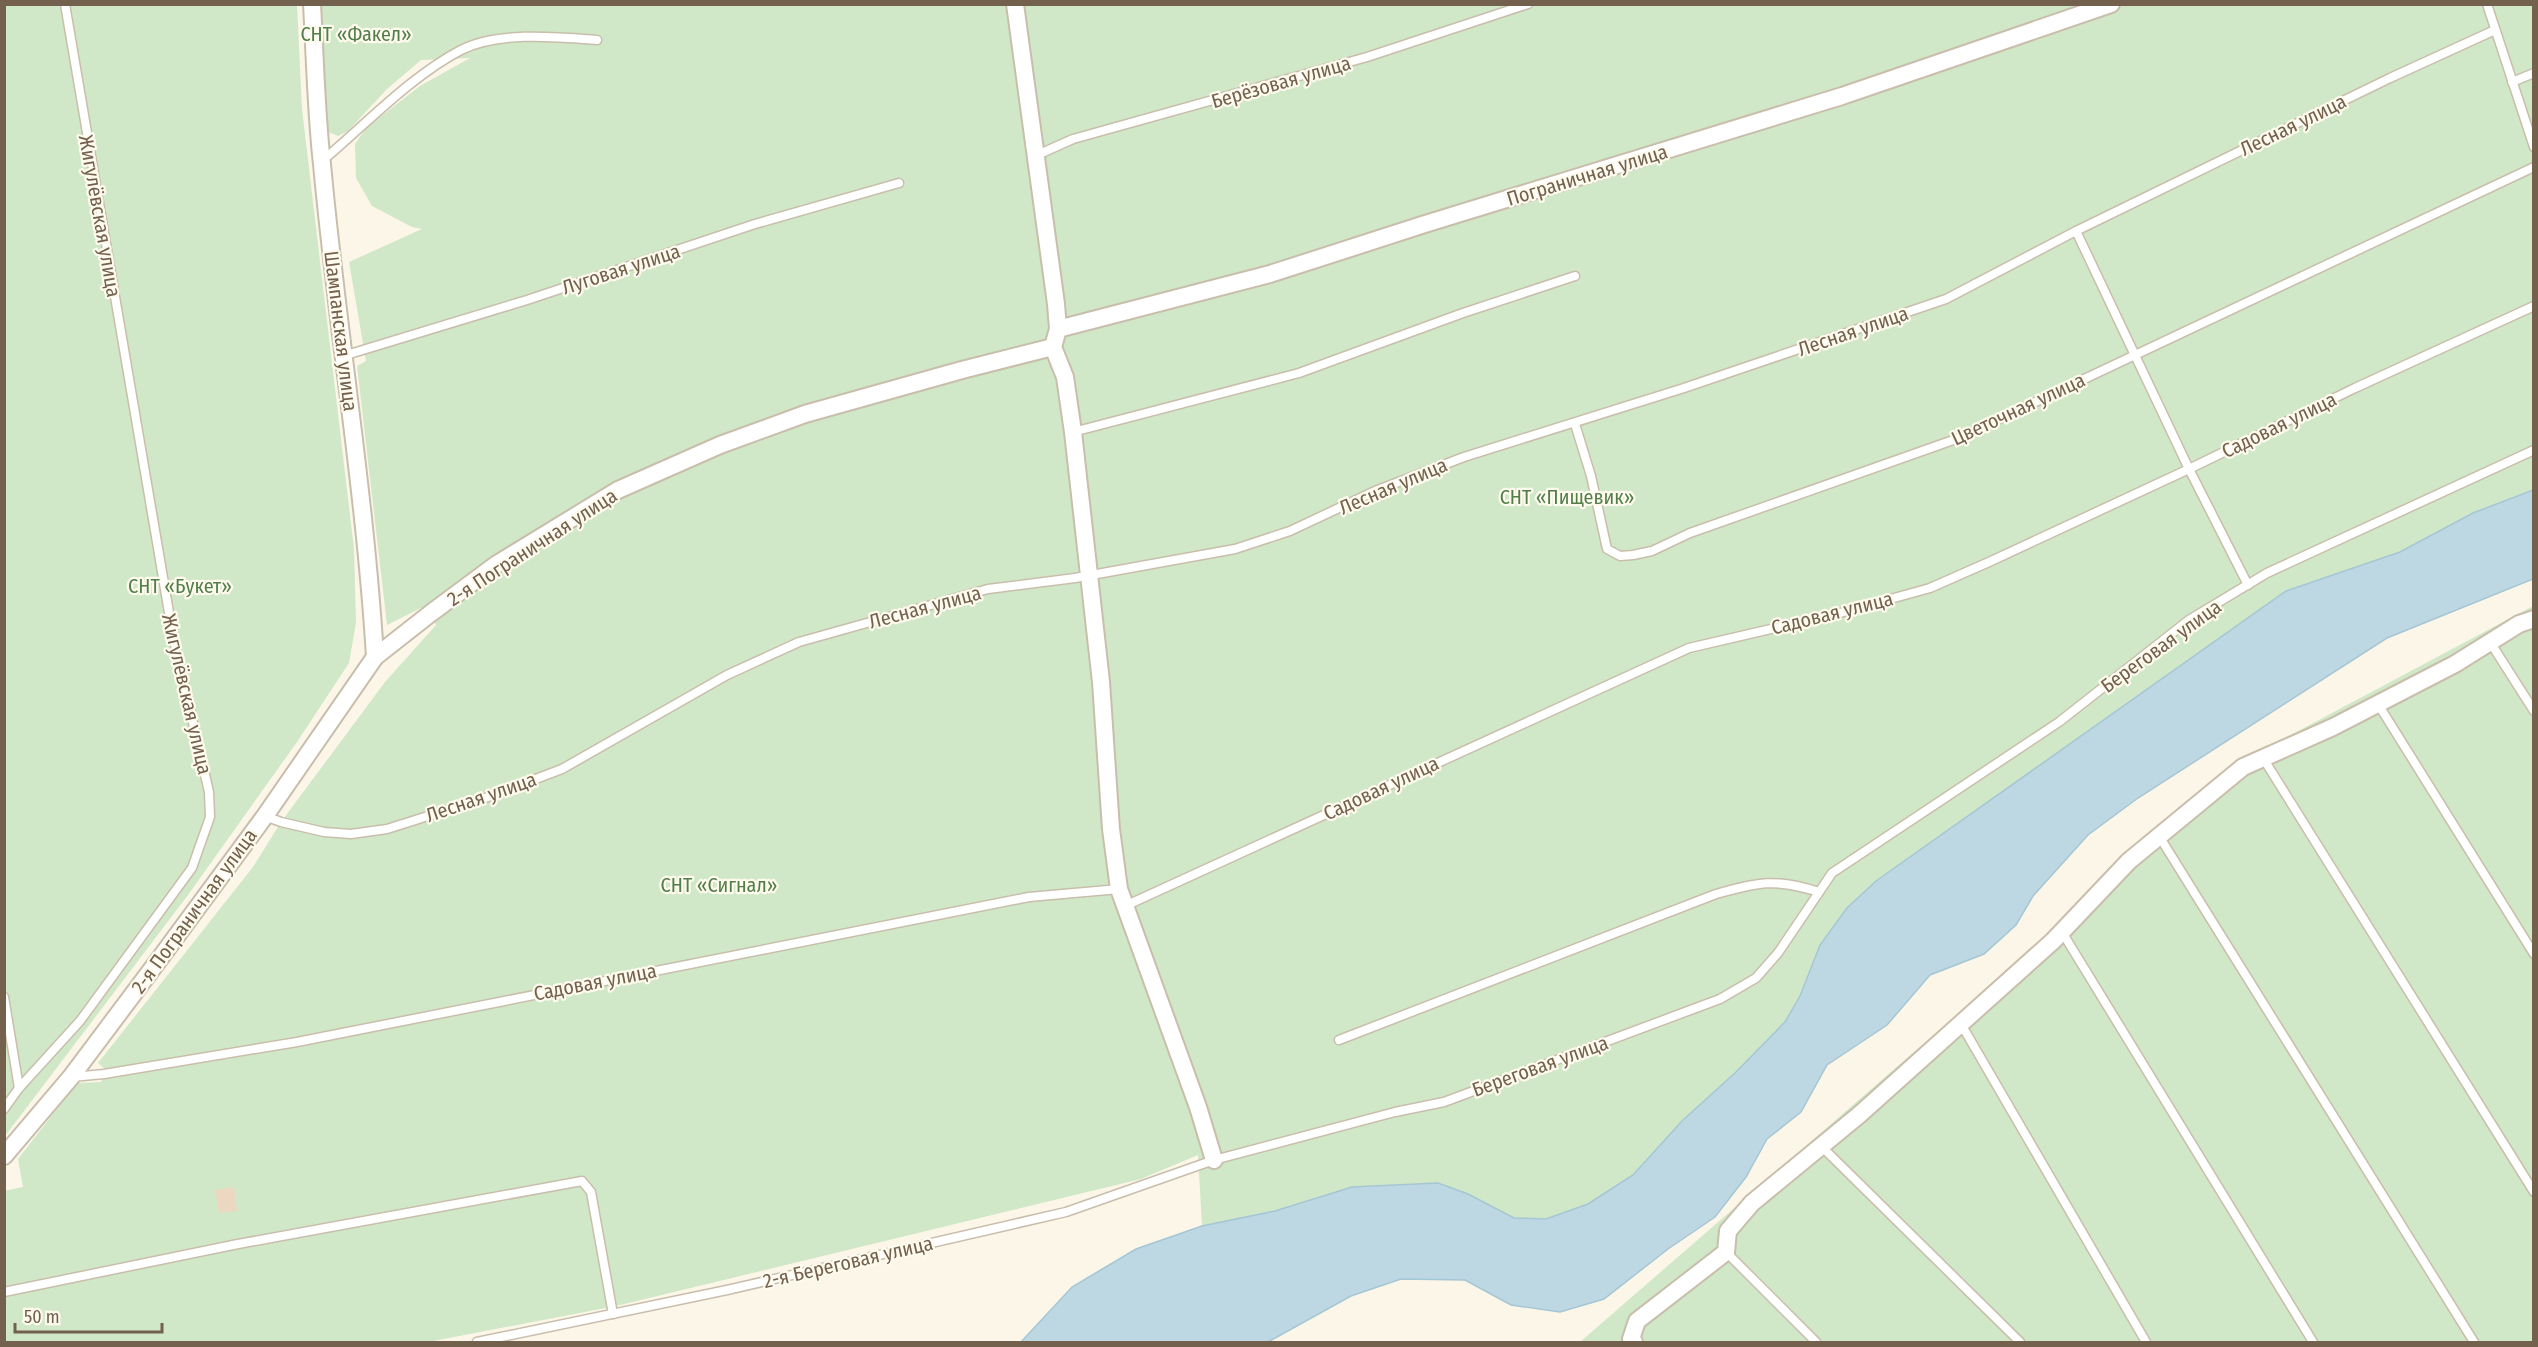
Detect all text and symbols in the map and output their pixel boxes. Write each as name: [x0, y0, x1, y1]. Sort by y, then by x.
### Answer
park label: СНТ «Факел»: [300, 22, 412, 46]
street label: Берёзовая улица: [1208, 51, 1354, 113]
street label: Лесная улица: [2236, 89, 2350, 161]
street label: Жигулёвская улица: [74, 133, 126, 299]
street label: Пограничная улица: [1504, 139, 1670, 211]
street label: Луговая улица: [559, 239, 683, 299]
street label: Шампанская улица: [319, 249, 363, 413]
street label: Лесная улица: [1795, 301, 1911, 361]
street label: Цветочная улица: [1947, 368, 2089, 450]
street label: Садовая улица: [2218, 387, 2340, 463]
street label: Лесная улица: [1335, 452, 1451, 520]
street label: 2-я Пограничная улица: [443, 483, 621, 611]
park label: СНТ «Пищевик»: [1500, 485, 1634, 509]
park label: СНТ «Букет»: [128, 574, 232, 598]
street label: Лесная улица: [866, 580, 984, 634]
street label: Садовая улица: [1769, 586, 1895, 640]
street label: Береговая улица: [2096, 594, 2226, 698]
street label: Жигулёвская улица: [157, 611, 217, 777]
street label: Садовая улица: [1319, 751, 1443, 825]
street label: Лесная улица: [423, 767, 539, 827]
street label: 2-я Пограничная улица: [126, 824, 262, 998]
park label: СНТ «Сигнал»: [661, 873, 777, 897]
street label: Садовая улица: [532, 958, 658, 1006]
street label: Береговая улица: [1469, 1030, 1611, 1102]
street label: 2-я Береговая улица: [761, 1231, 935, 1293]
scale bar: [15, 1296, 162, 1334]
text: 50 m: [24, 1306, 60, 1328]

